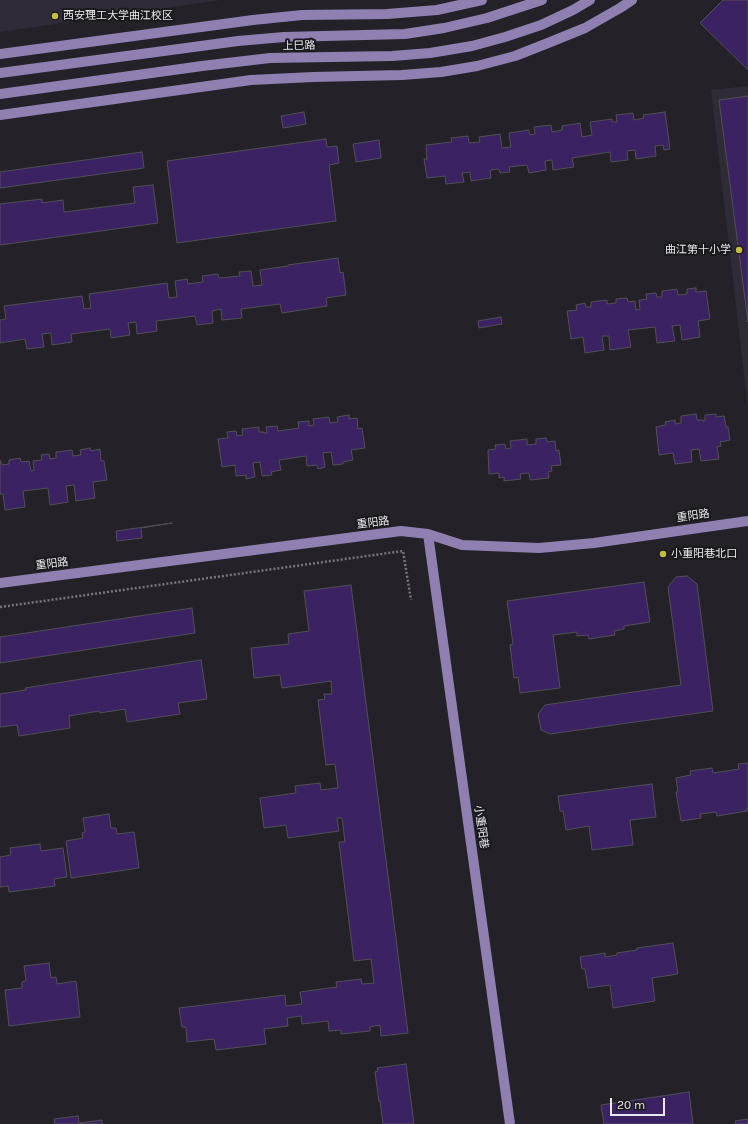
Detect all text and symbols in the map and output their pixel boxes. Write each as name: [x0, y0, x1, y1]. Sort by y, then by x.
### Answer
place label: 西安理工大学曲江校区: [63, 9, 173, 23]
marker: 西安理工大学曲江校区: [50, 11, 60, 21]
street label: 上巳路: [282, 39, 316, 53]
place label: 曲江第十小学: [665, 243, 731, 257]
marker: 曲江第十小学: [734, 245, 744, 255]
street label: 重阳路: [676, 507, 710, 525]
street label: 重阳路: [356, 514, 390, 532]
place label: 小重阳巷北口: [671, 547, 737, 561]
marker: 小重阳巷北口: [658, 549, 668, 559]
street label: 重阳路: [35, 555, 69, 573]
street label: 小重阳巷: [471, 804, 491, 850]
scale bar: [612, 1090, 667, 1116]
text: 20 m: [617, 1098, 645, 1112]

